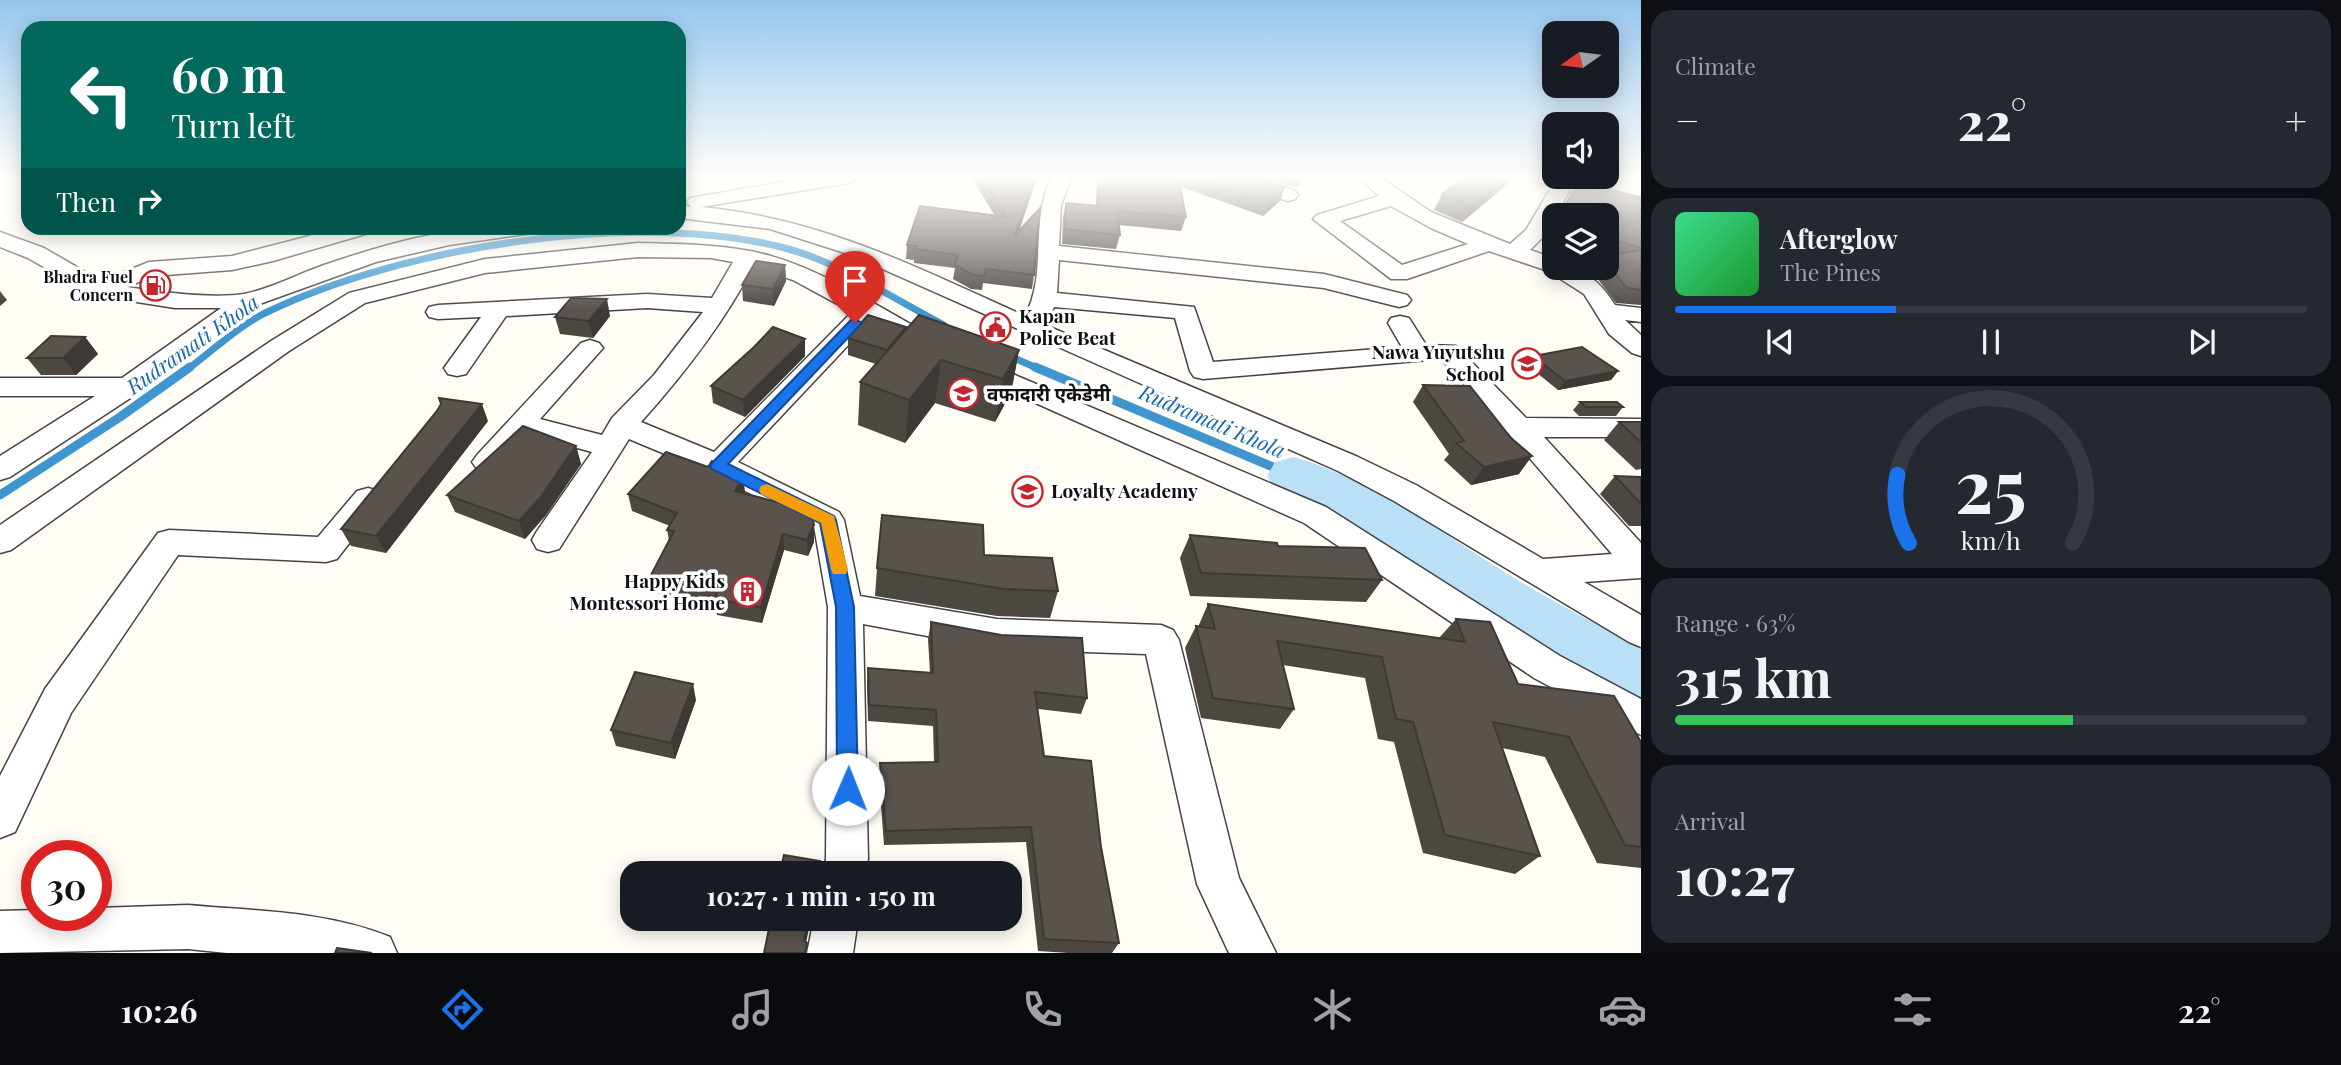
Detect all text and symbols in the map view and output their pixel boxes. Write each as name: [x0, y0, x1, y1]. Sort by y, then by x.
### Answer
north arrow: [1542, 21, 1619, 98]
map controls: [1542, 21, 1619, 280]
text: 60 m: [171, 40, 286, 105]
icon: left: [56, 49, 147, 140]
text: Climate: [1675, 50, 1756, 81]
text: 22°: [1958, 85, 2027, 154]
text: −: [1675, 94, 1700, 145]
text: +: [2285, 94, 2307, 145]
text: Turn left: [171, 103, 295, 146]
button: sound: [1542, 112, 1619, 189]
icon: right: [130, 182, 168, 220]
text: Then: [56, 184, 116, 219]
button: layers: [1542, 203, 1619, 280]
text: Afterglow: [1780, 221, 1898, 256]
pin: [825, 251, 885, 323]
text: The Pines: [1780, 256, 1881, 287]
icon: arrive: [836, 262, 874, 300]
place label: Bhadra Fuel Concern: [43, 266, 133, 305]
fuel station icon: Bhadra Fuel Concern: [139, 269, 173, 303]
water label: Rudramati Khola: [119, 287, 264, 400]
place label: Kapan Police Beat: [1019, 302, 1116, 350]
public building icon: Kapan Police Beat: [979, 310, 1013, 344]
icon: previous: [1761, 323, 1799, 361]
icon: pause: [1972, 323, 2010, 361]
icon: next: [2183, 323, 2221, 361]
place label: Nawa Yuyutshu School: [1372, 338, 1505, 386]
school or university icon: Nawa Yuyutshu School: [1511, 346, 1545, 380]
water label: Rudramati Khola: [1135, 376, 1290, 464]
school or university icon: वफादारी एकेडेमी: [947, 377, 981, 411]
place label: वफादारी एकेडेमी: [987, 380, 1111, 406]
text: 25: [1955, 434, 2027, 531]
school or university icon: Loyalty Academy: [1011, 474, 1045, 508]
place label: Loyalty Academy: [1051, 477, 1198, 503]
text: km/h: [1961, 522, 2021, 555]
place label: Happy Kids Montessori Home: [569, 567, 725, 615]
building icon: Happy Kids Montessori Home: [731, 575, 765, 609]
text: Range · 63%: [1675, 607, 1795, 638]
text: 315 km: [1675, 642, 1832, 711]
position arrow: [811, 752, 885, 826]
text: Arrival: [1675, 805, 1746, 836]
speed limit sign: 30: [21, 840, 112, 931]
text: 10:27: [1675, 840, 1794, 909]
text: 10:27 · 1 min · 150 m: [706, 878, 936, 913]
icon: directions: [438, 985, 487, 1034]
icon: music: [728, 985, 777, 1034]
icon: phone: [1018, 985, 1067, 1034]
icon: climate: [1308, 985, 1357, 1034]
icon: car: [1598, 985, 1647, 1034]
icon: filters: [1888, 985, 1937, 1034]
text: 10:26: [120, 988, 197, 1031]
text: 22°: [2178, 988, 2221, 1031]

